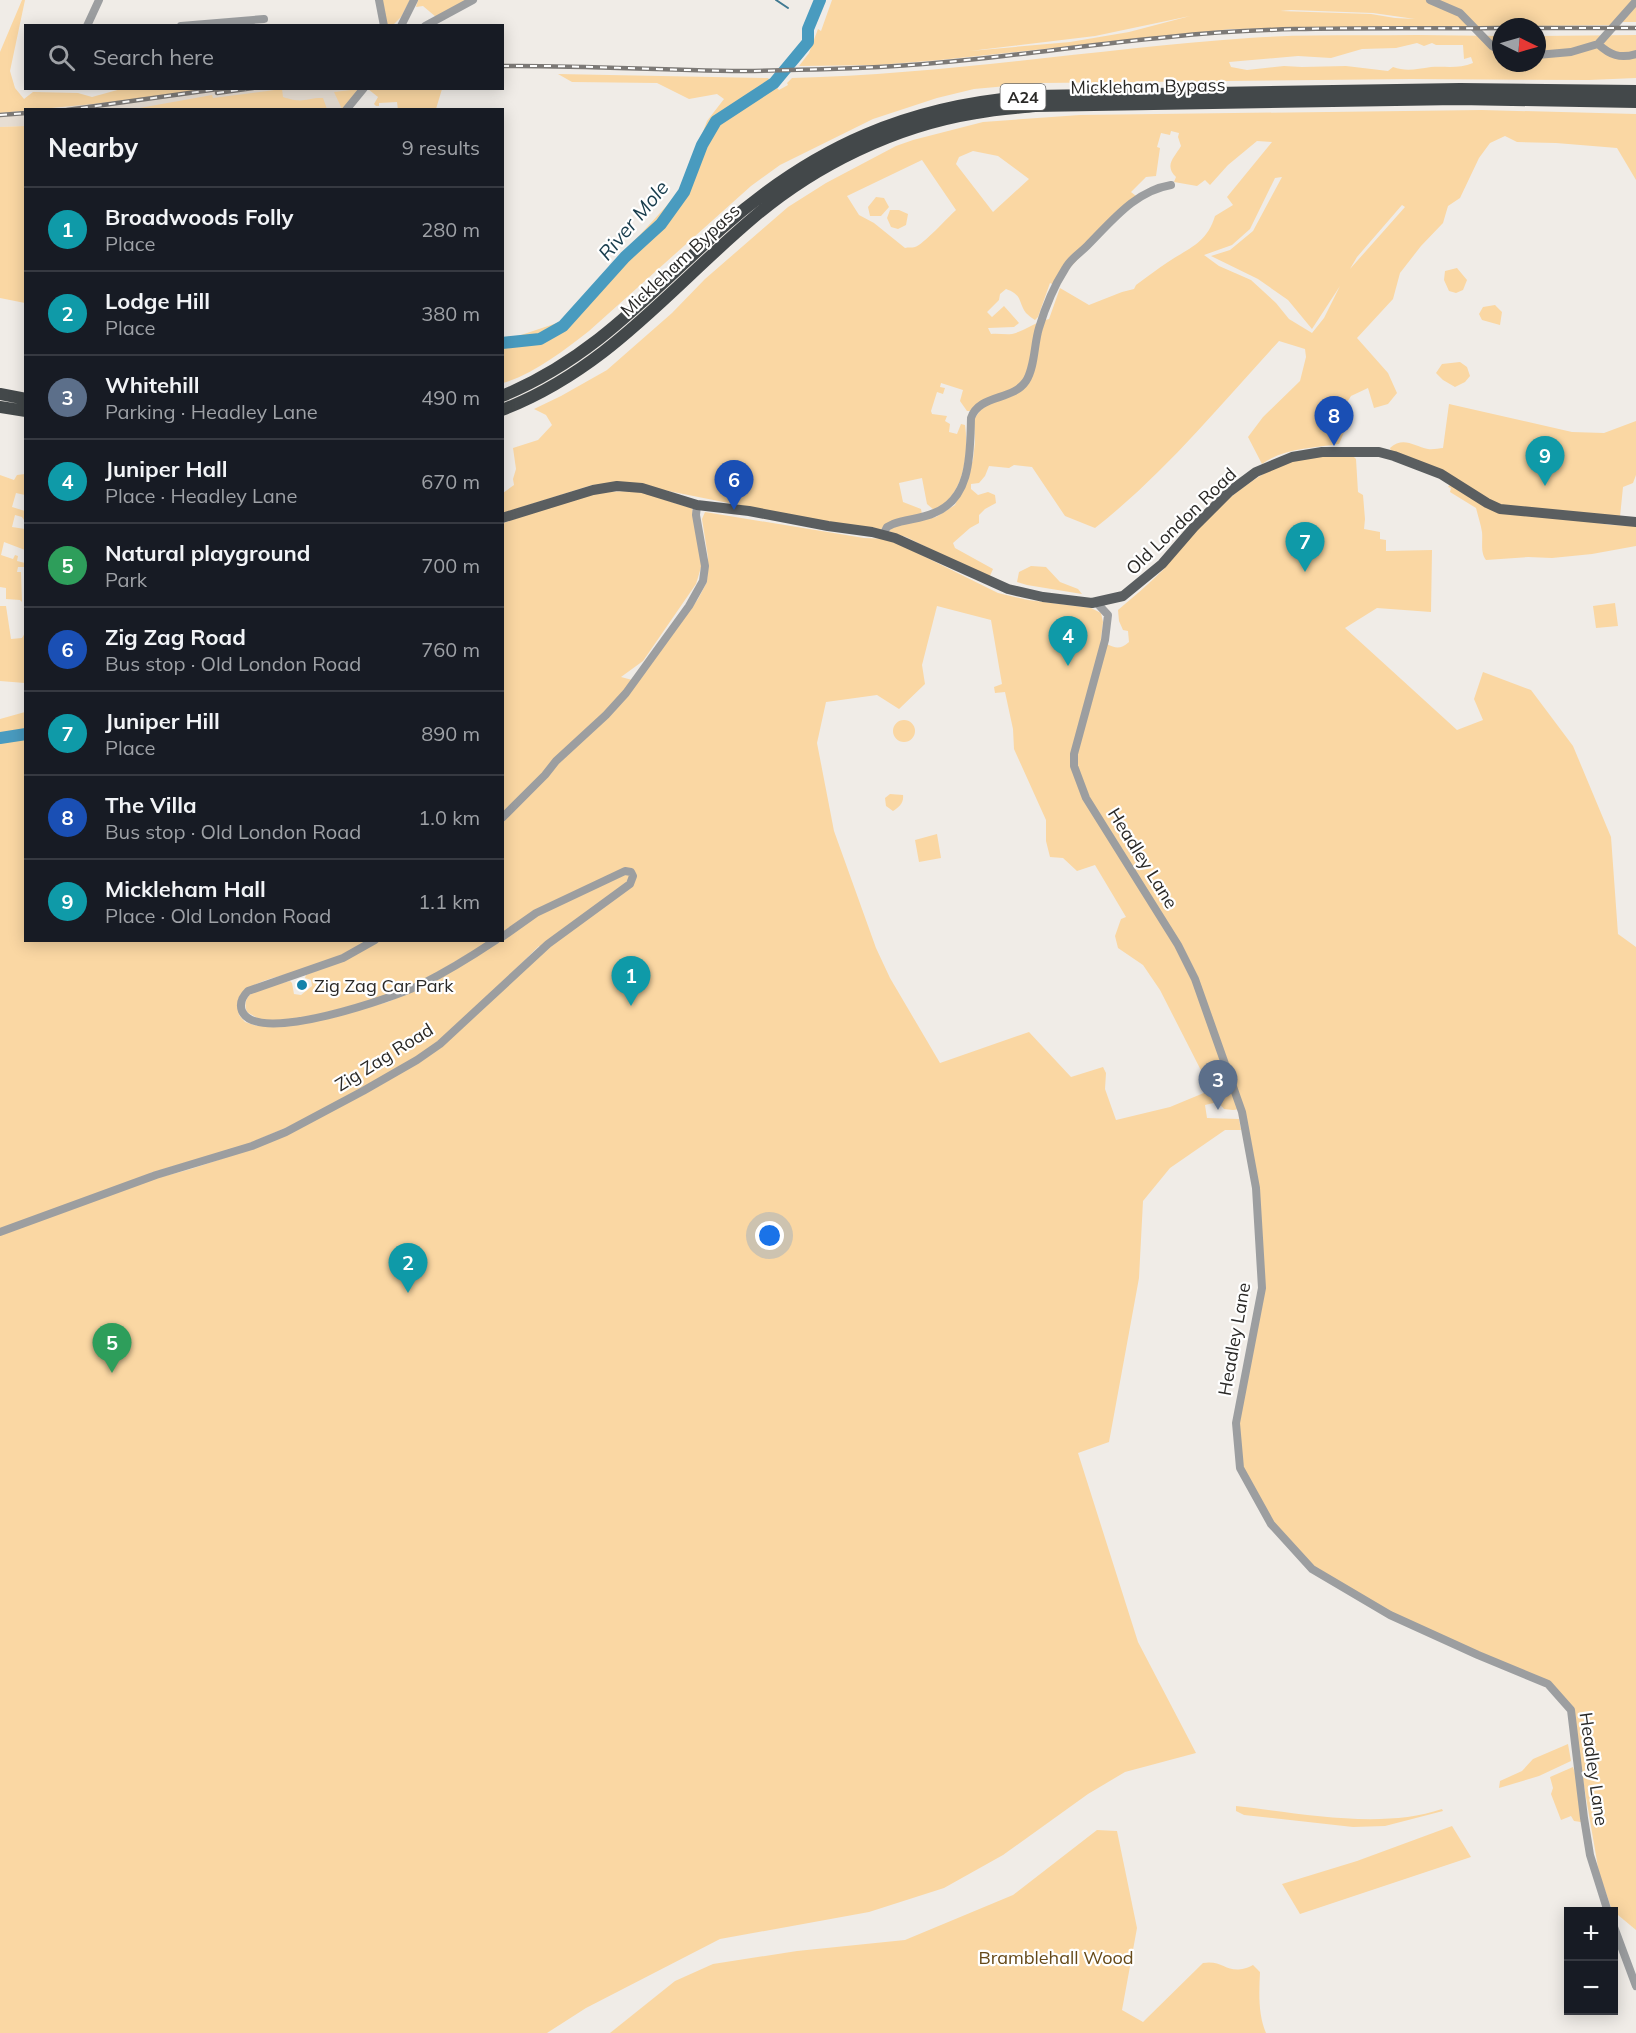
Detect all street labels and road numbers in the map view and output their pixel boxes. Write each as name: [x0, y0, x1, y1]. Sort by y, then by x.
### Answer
street label: Mickleham Bypass: [1070, 73, 1226, 99]
road number: A24: [1000, 84, 1046, 110]
street label: Mickleham Bypass: [615, 199, 745, 321]
street label: Old London Road: [1121, 462, 1241, 580]
street label: Headley Lane: [1103, 803, 1183, 913]
street label: Zig Zag Road: [331, 1018, 437, 1096]
street label: Headley Lane: [1213, 1281, 1255, 1397]
street label: Headley Lane: [1575, 1711, 1613, 1827]

